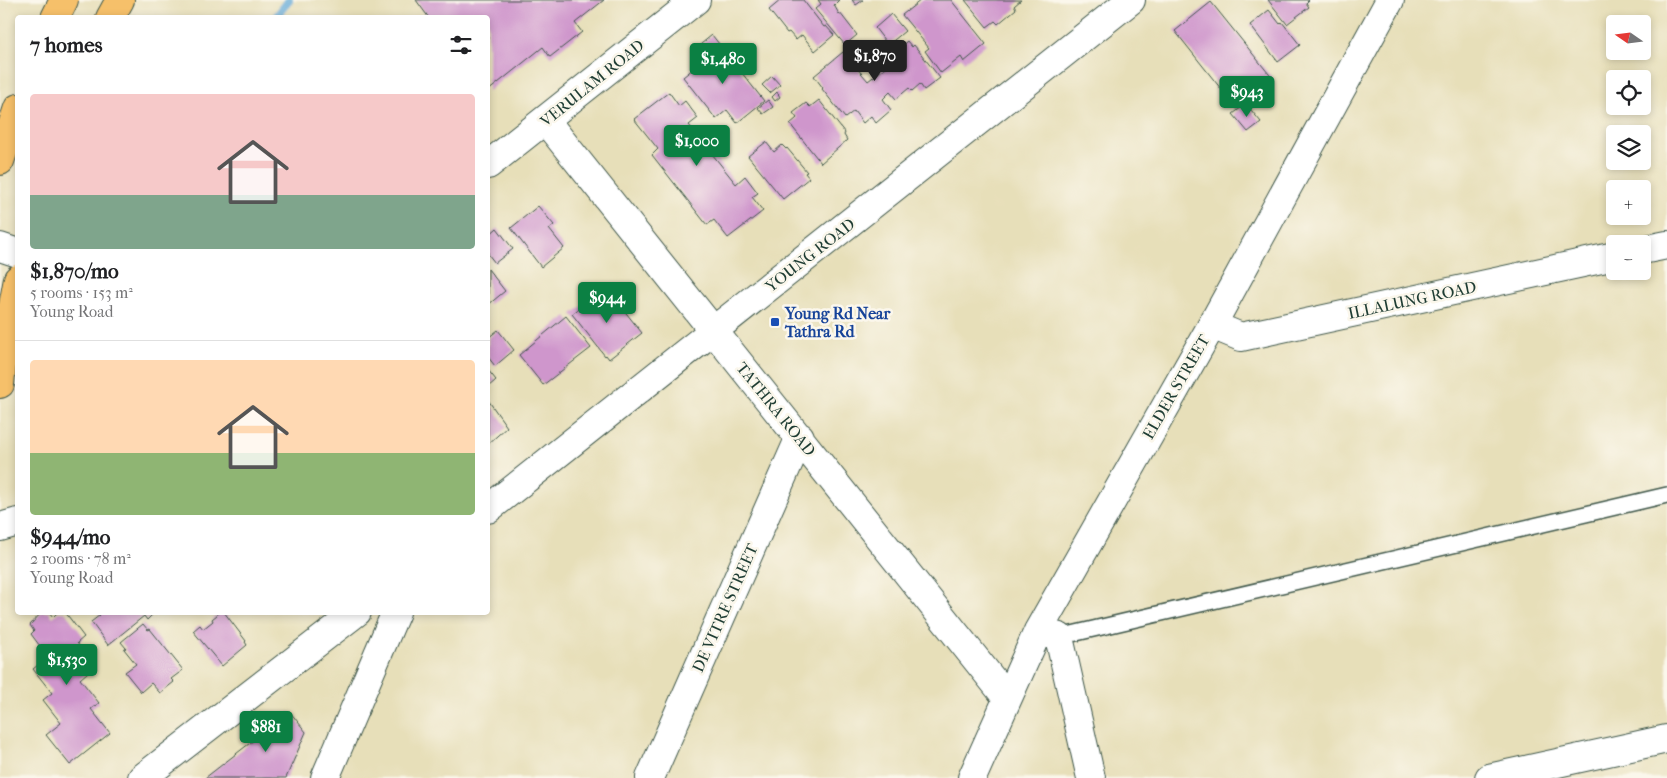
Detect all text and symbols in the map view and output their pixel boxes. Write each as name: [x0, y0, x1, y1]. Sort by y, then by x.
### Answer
north arrow: [1606, 15, 1651, 60]
map controls: [1606, 15, 1651, 280]
icon: filters: [447, 31, 475, 59]
text: 7 homes: [30, 33, 102, 57]
street label: VERULAM ROAD: [535, 35, 648, 131]
pin: $1,870: [834, 39, 916, 82]
pin: $1,480: [682, 42, 764, 85]
text: $1,870: [854, 46, 896, 65]
text: $1,480: [701, 49, 745, 68]
button: locate: [1606, 70, 1651, 115]
pin: $943: [1217, 76, 1277, 118]
text: $943: [1230, 82, 1264, 101]
pin: $1,000: [656, 124, 738, 167]
button: layers: [1606, 125, 1651, 170]
icon: home: [208, 127, 298, 217]
text: $1,000: [675, 131, 719, 150]
button: +: [1606, 180, 1651, 225]
street label: YOUNG ROAD: [761, 214, 858, 296]
button: −: [1606, 235, 1651, 280]
text: $1,870/mo: [30, 259, 119, 283]
street label: ILLALUNG ROAD: [1346, 277, 1478, 323]
pin: $944: [577, 282, 637, 324]
text: 5 rooms · 153 m²: [30, 283, 133, 302]
text: $944: [589, 288, 625, 307]
text: Young Road: [30, 302, 113, 321]
place label: Young Rd Near Tathra Rd: [784, 304, 892, 341]
marker: Young Rd Near Tathra Rd: [769, 316, 781, 328]
street label: ELDER STREET: [1138, 331, 1214, 442]
street label: TATHRA ROAD: [732, 358, 820, 460]
icon: home: [208, 392, 298, 482]
text: $944/mo: [30, 525, 110, 549]
street label: DE VITRE STREET: [688, 541, 762, 675]
text: 2 rooms · 78 m²: [30, 549, 131, 568]
text: Young Road: [30, 568, 113, 587]
pin: $1,530: [26, 644, 108, 686]
text: $1,530: [47, 650, 87, 669]
pin: $881: [236, 710, 296, 753]
text: $881: [251, 717, 281, 736]

